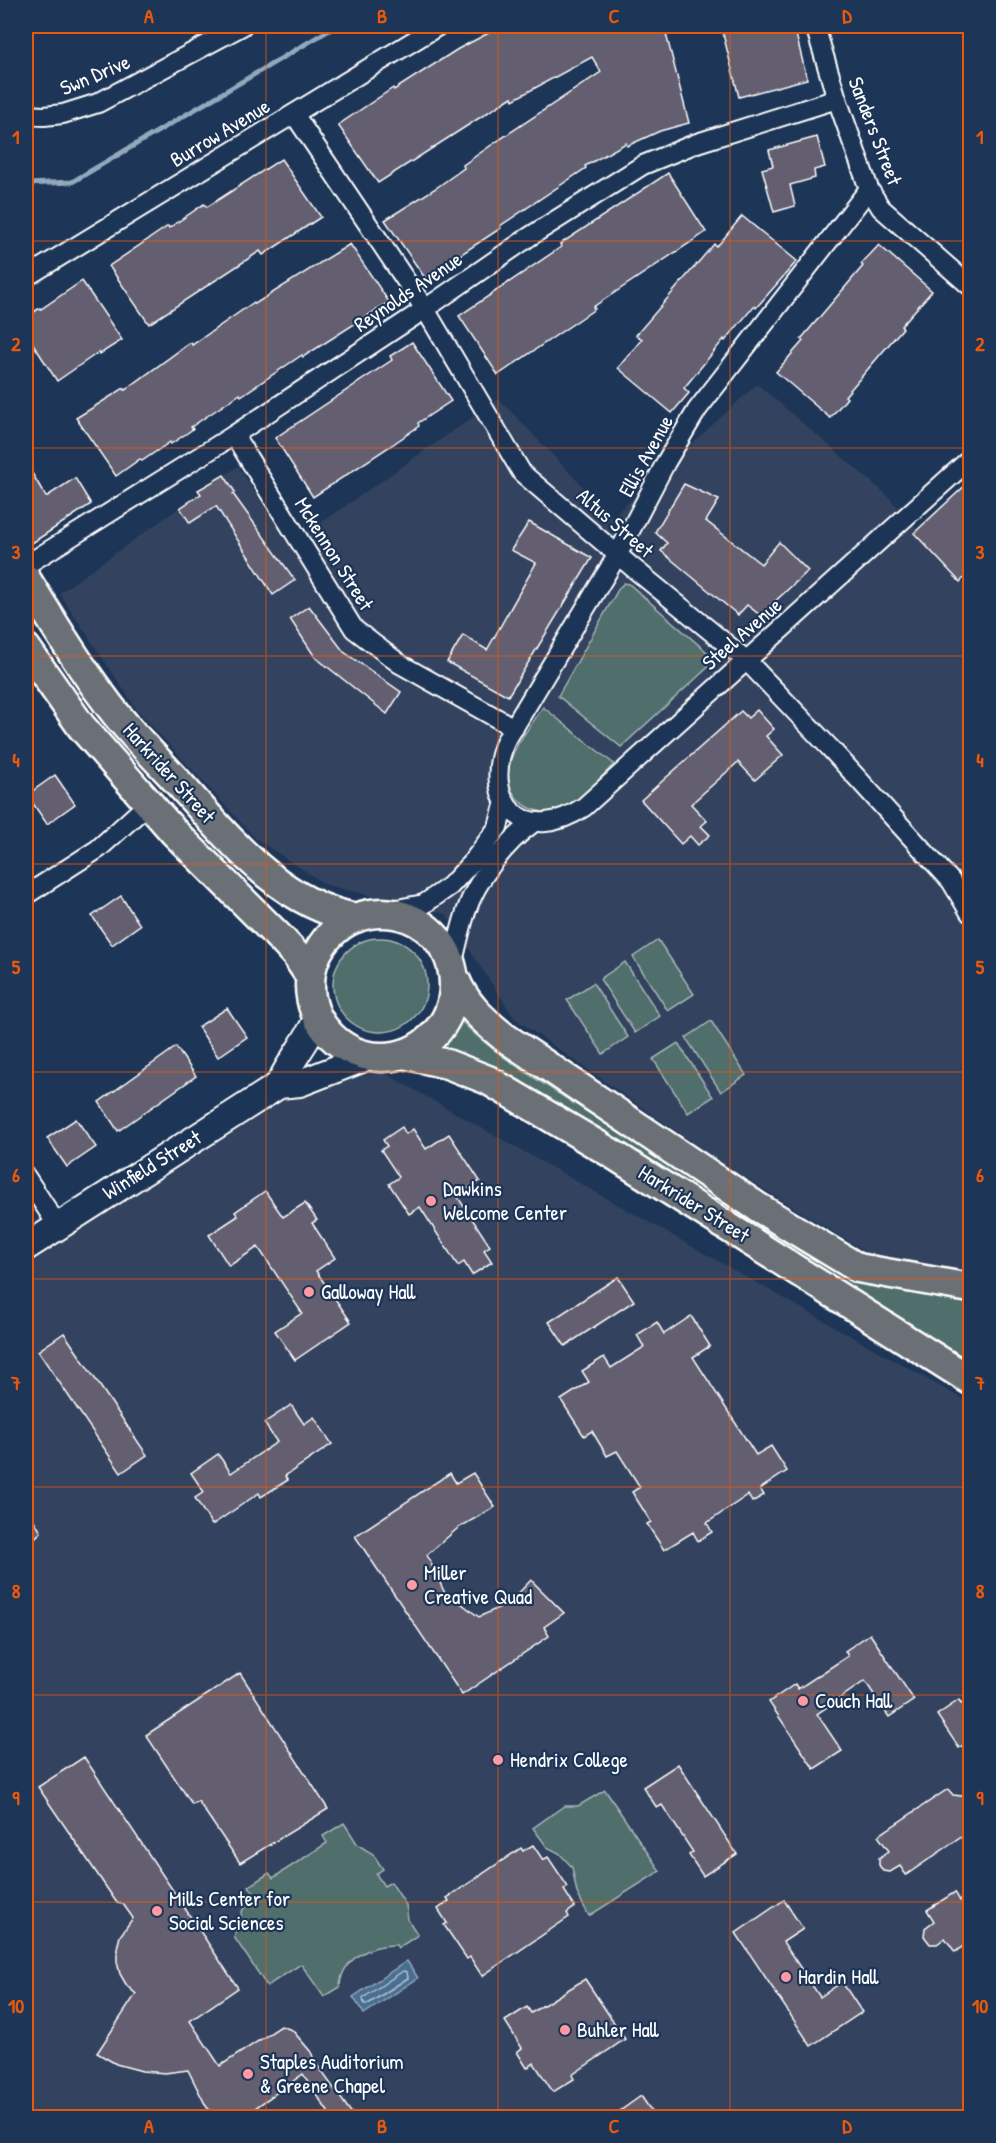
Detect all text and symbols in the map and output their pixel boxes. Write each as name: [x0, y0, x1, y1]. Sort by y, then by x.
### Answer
text: A: [144, 2, 154, 29]
text: B: [377, 2, 387, 29]
text: C: [609, 2, 620, 29]
text: D: [842, 2, 852, 29]
street label: Swn Drive: [55, 47, 134, 102]
street label: Sanders Street: [842, 72, 910, 190]
street label: Burrow Avenue: [164, 91, 275, 174]
text: 1: [12, 123, 20, 150]
text: 1: [976, 123, 984, 150]
street label: Reynolds Avenue: [348, 245, 468, 338]
text: 2: [11, 330, 21, 357]
text: 2: [975, 330, 985, 357]
street label: Ellis Avenue: [611, 410, 680, 502]
street label: Altus Street: [571, 481, 661, 565]
street label: Mckennon Street: [288, 492, 381, 617]
text: 3: [12, 538, 21, 565]
text: 3: [976, 538, 985, 565]
street label: Steel Avenue: [695, 591, 788, 676]
street label: Harkrider Street: [116, 716, 223, 830]
text: 4: [12, 746, 20, 773]
text: 4: [976, 746, 984, 773]
text: 5: [12, 953, 21, 980]
text: 5: [976, 953, 985, 980]
street label: Winfield Street: [97, 1122, 207, 1206]
street label: Harkrider Street: [633, 1158, 756, 1250]
text: 6: [12, 1161, 20, 1188]
text: 6: [976, 1161, 984, 1188]
place label: Dawkins Welcome Center: [443, 1174, 567, 1227]
marker: Dawkins Welcome Center: [424, 1194, 438, 1208]
place label: Galloway Hall: [321, 1277, 417, 1306]
marker: Galloway Hall: [302, 1285, 316, 1299]
text: 7: [10, 1369, 21, 1396]
text: 7: [974, 1369, 985, 1396]
place label: Miller Creative Quad: [424, 1558, 532, 1611]
text: 8: [12, 1577, 21, 1604]
text: 8: [976, 1577, 985, 1604]
marker: Miller Creative Quad: [405, 1578, 419, 1592]
place label: Couch Hall: [815, 1686, 893, 1715]
marker: Couch Hall: [796, 1694, 810, 1708]
place label: Hendrix College: [510, 1745, 628, 1774]
marker: Hendrix College: [491, 1753, 505, 1767]
text: 9: [12, 1784, 20, 1811]
text: 9: [976, 1784, 984, 1811]
place label: Mills Center for Social Sciences: [169, 1884, 290, 1937]
marker: Mills Center for Social Sciences: [150, 1904, 164, 1918]
place label: Hardin Hall: [798, 1962, 879, 1991]
marker: Hardin Hall: [779, 1970, 793, 1984]
text: 10: [8, 1992, 24, 2019]
text: 10: [972, 1992, 988, 2019]
place label: Buhler Hall: [577, 2015, 660, 2044]
marker: Buhler Hall: [558, 2023, 572, 2037]
place label: Staples Auditorium & Greene Chapel: [260, 2047, 404, 2100]
marker: Staples Auditorium & Greene Chapel: [241, 2067, 255, 2081]
text: A: [144, 2112, 154, 2139]
text: B: [377, 2112, 387, 2139]
text: C: [609, 2112, 620, 2139]
text: D: [842, 2112, 852, 2139]

